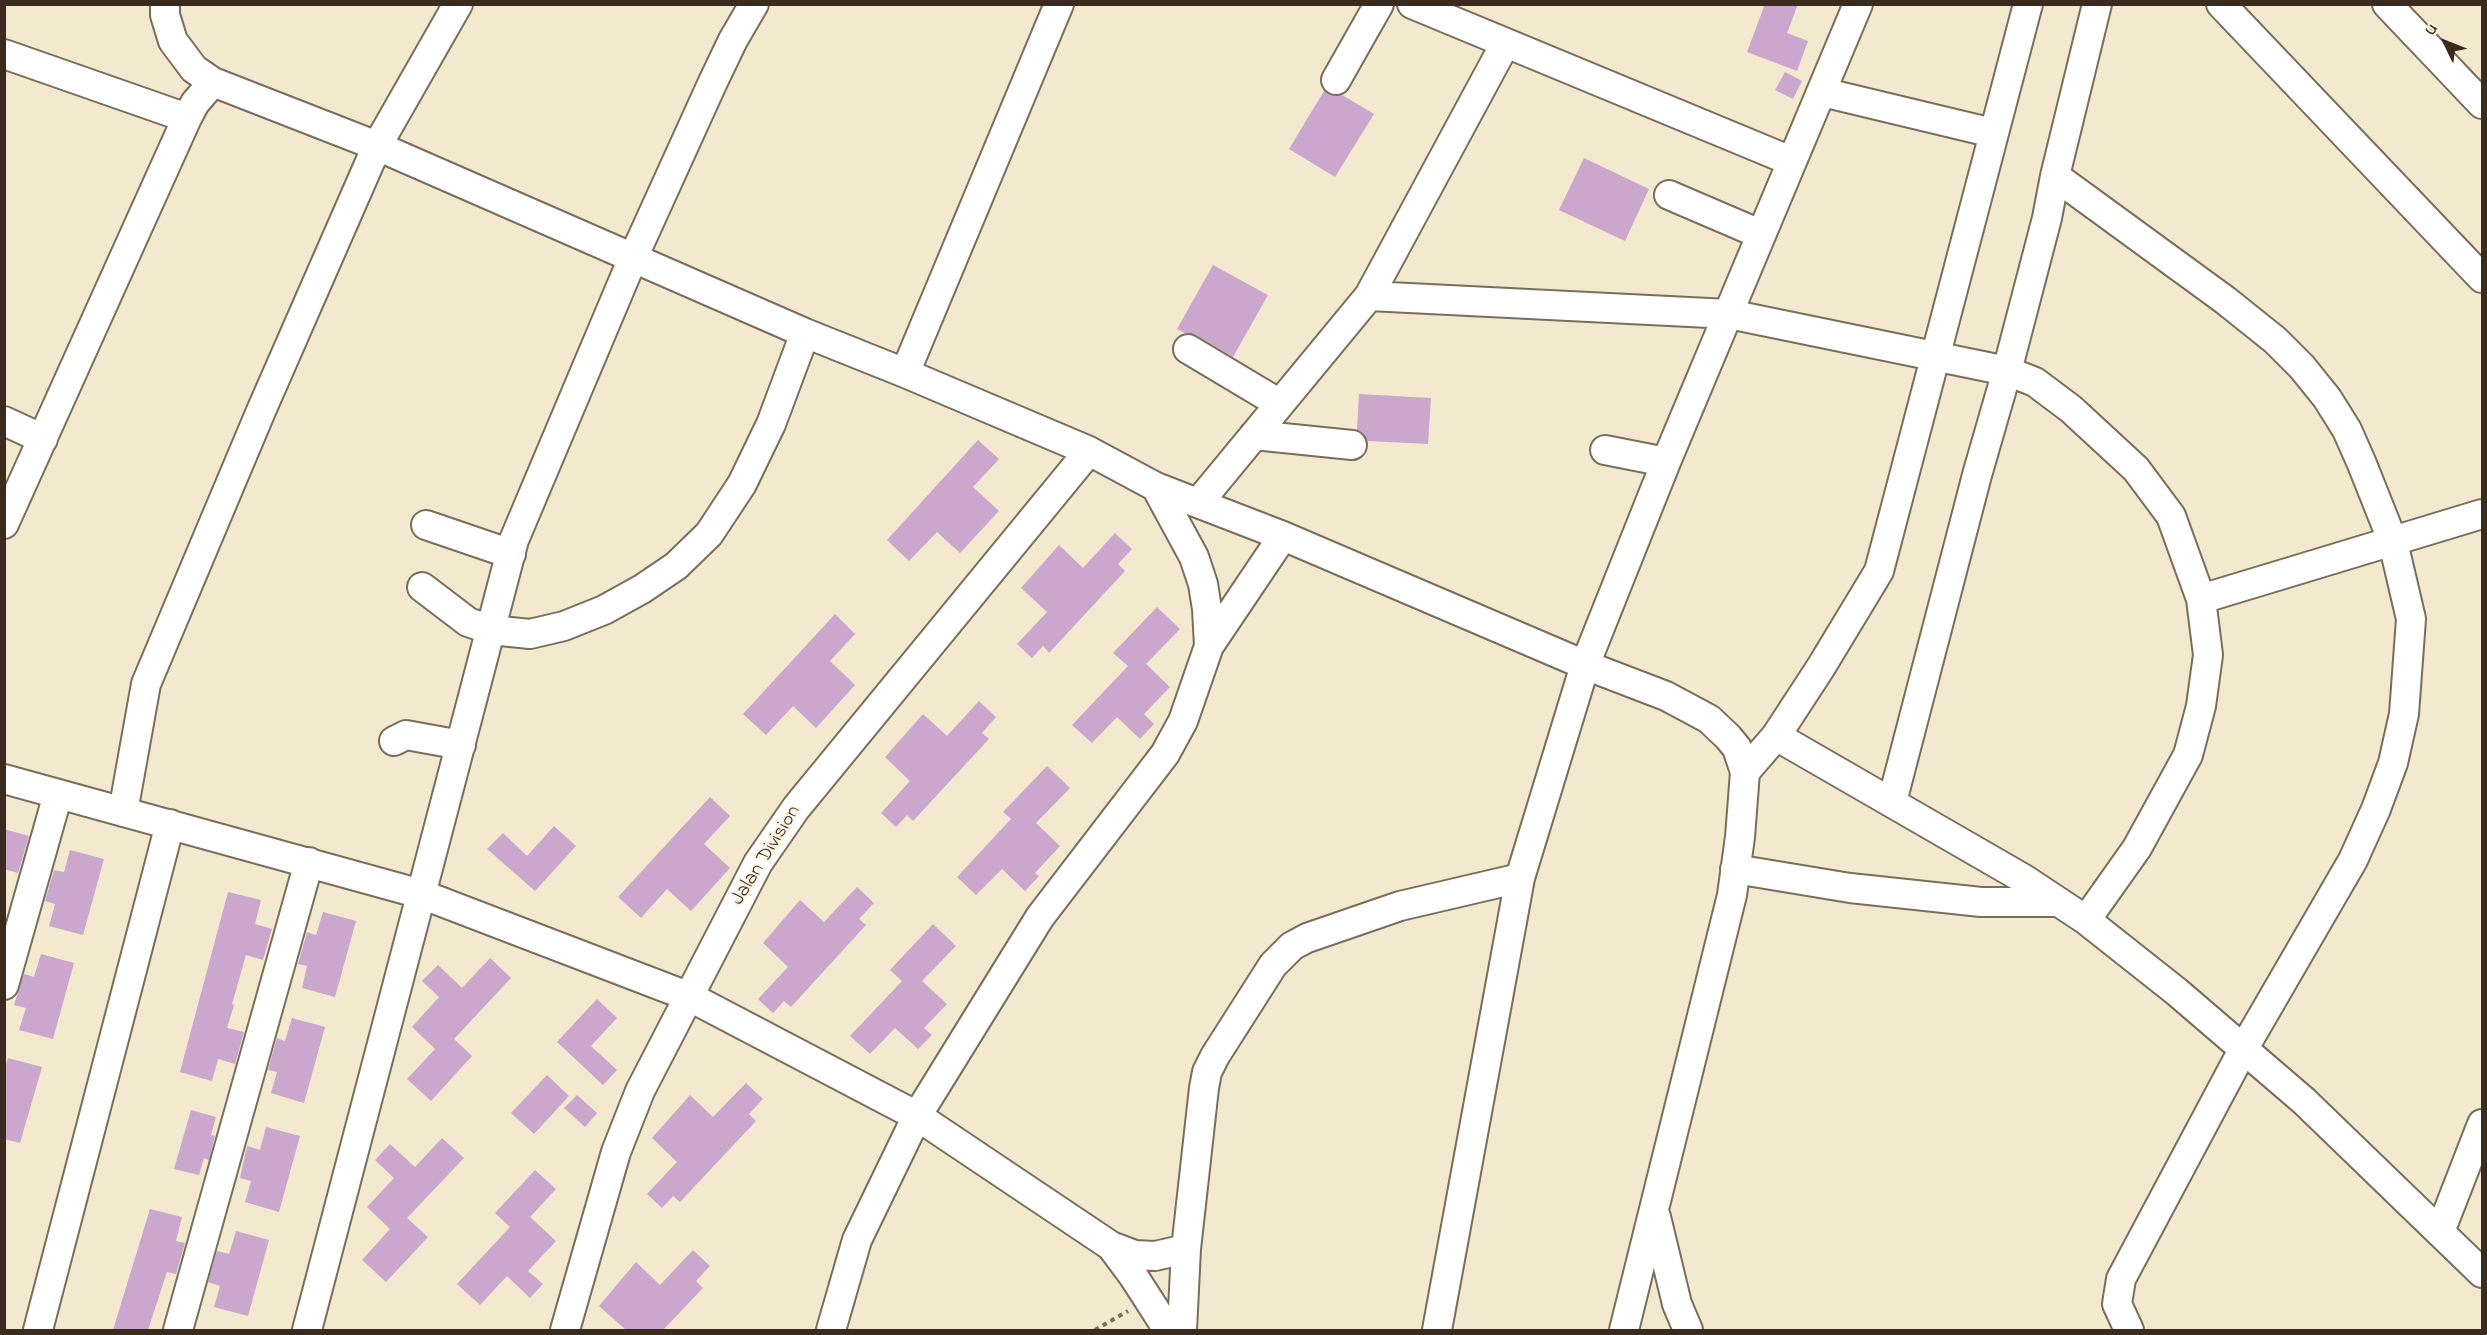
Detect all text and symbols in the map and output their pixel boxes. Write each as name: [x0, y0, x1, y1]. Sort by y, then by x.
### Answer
north arrow: [2415, 12, 2475, 72]
text: U: [2420, 18, 2444, 42]
street label: Jalan Division: [727, 802, 807, 910]

